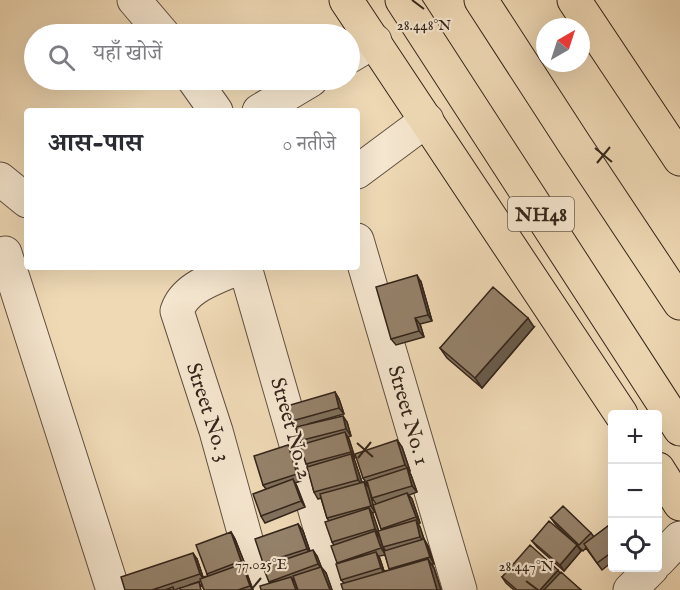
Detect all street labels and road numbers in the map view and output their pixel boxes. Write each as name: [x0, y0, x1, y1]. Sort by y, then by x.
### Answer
road number: NH48: [508, 197, 574, 231]
street label: Street No. 3: [179, 360, 236, 465]
street label: Street No. 1: [380, 362, 435, 468]
street label: Street No. 2: [263, 374, 318, 483]

